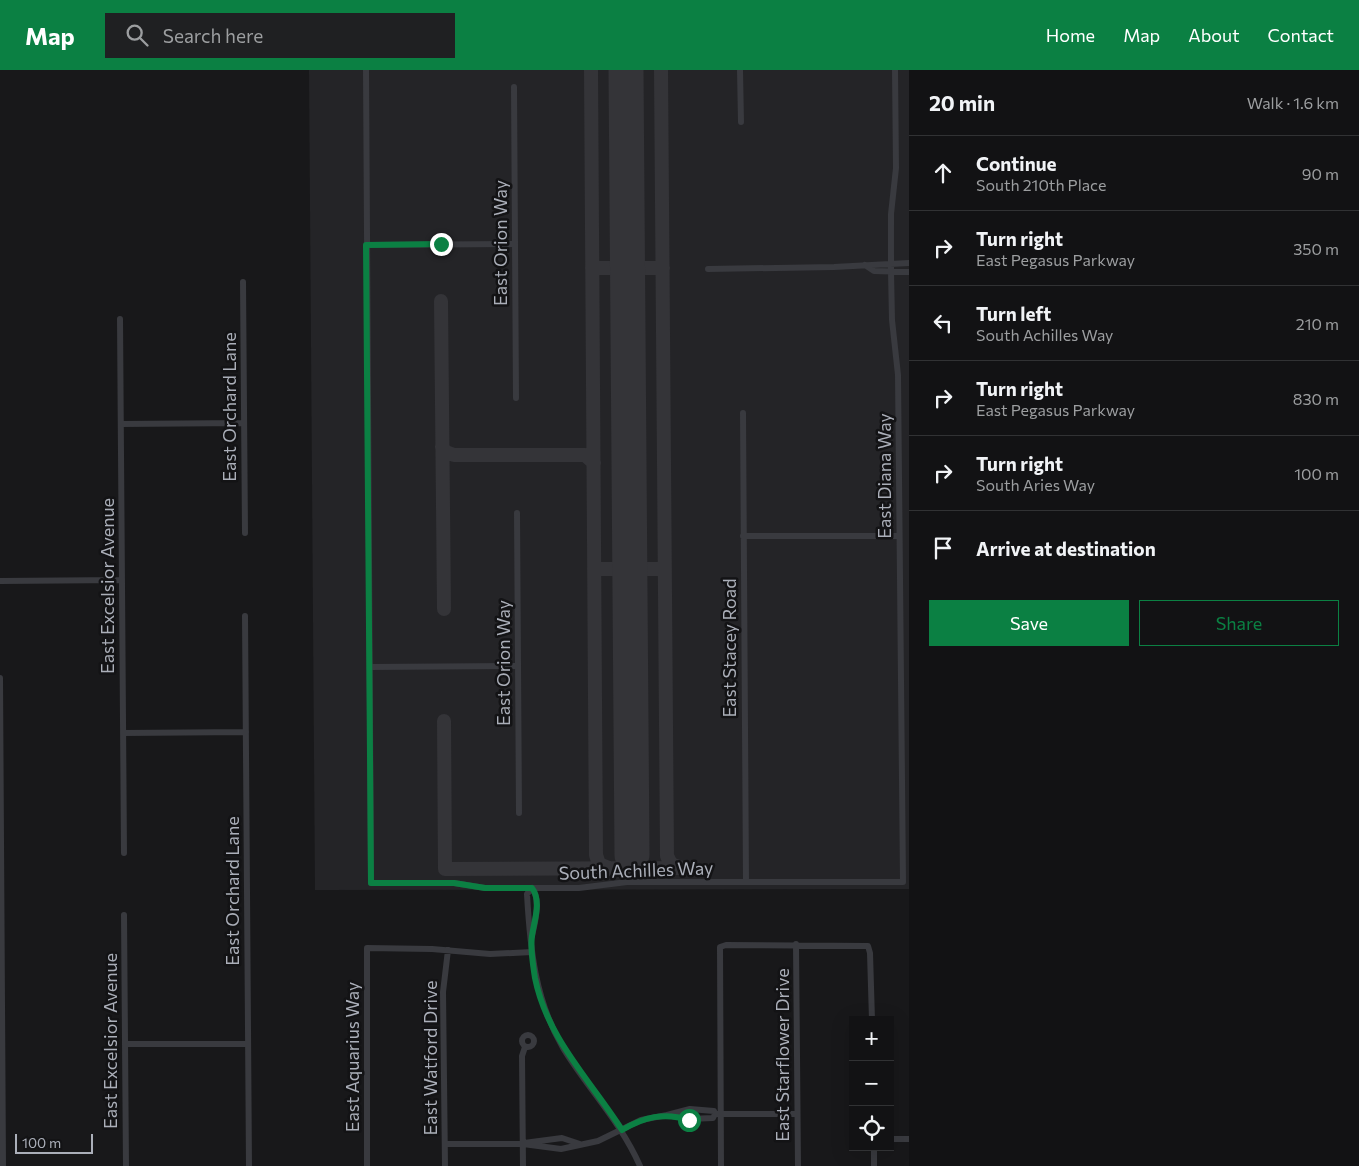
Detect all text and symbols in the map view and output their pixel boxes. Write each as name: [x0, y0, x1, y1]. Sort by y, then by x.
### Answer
search box: [105, 13, 455, 58]
text: Map: [25, 21, 75, 50]
icon: search: [123, 21, 151, 49]
text: Search here: [163, 24, 263, 47]
text: Home: [1046, 24, 1095, 46]
text: Map: [1123, 24, 1160, 46]
text: About: [1188, 24, 1240, 46]
text: Contact: [1268, 24, 1334, 46]
text: 20 min: [929, 90, 995, 115]
text: Walk · 1.6 km: [1247, 93, 1339, 112]
text: Continue: [976, 152, 1056, 175]
icon: ahead: [929, 159, 957, 187]
text: 90 m: [1302, 164, 1339, 183]
text: South 210th Place: [976, 175, 1106, 194]
street label: East Orion Way: [489, 180, 511, 306]
text: Turn right: [976, 227, 1063, 250]
route end: [430, 233, 453, 256]
icon: right: [929, 234, 957, 262]
text: 350 m: [1293, 239, 1339, 258]
text: East Pegasus Parkway: [976, 250, 1135, 269]
text: Turn left: [976, 302, 1051, 325]
icon: left: [929, 309, 957, 337]
text: 210 m: [1296, 314, 1339, 333]
text: South Achilles Way: [976, 325, 1113, 344]
street label: East Orchard Lane: [218, 332, 240, 482]
text: Turn right: [976, 377, 1063, 400]
icon: right: [929, 384, 957, 412]
text: 830 m: [1293, 389, 1339, 408]
text: East Pegasus Parkway: [976, 400, 1135, 419]
street label: East Diana Way: [873, 413, 895, 539]
text: Turn right: [976, 452, 1063, 475]
icon: right: [929, 459, 957, 487]
text: 100 m: [1294, 464, 1339, 483]
text: South Aries Way: [976, 475, 1095, 494]
street label: East Excelsior Avenue: [96, 498, 118, 674]
icon: arrive: [929, 534, 957, 562]
text: Arrive at destination: [976, 537, 1156, 560]
street label: East Stacey Road: [718, 578, 740, 718]
street label: East Orion Way: [492, 600, 514, 726]
button: Save: [929, 600, 1129, 646]
button: Share: [1139, 600, 1339, 646]
street label: East Orchard Lane: [221, 816, 243, 966]
street label: South Achilles Way: [558, 856, 714, 884]
street label: East Excelsior Avenue: [99, 953, 121, 1129]
street label: East Starflower Drive: [771, 968, 793, 1142]
street label: East Watford Drive: [419, 981, 441, 1135]
street label: East Aquarius Way: [341, 982, 363, 1132]
map controls: [849, 1016, 894, 1151]
button: +: [849, 1016, 894, 1061]
button: −: [849, 1061, 894, 1106]
button: locate: [849, 1106, 894, 1151]
route start: [678, 1109, 701, 1132]
scale bar: [15, 1131, 92, 1154]
text: 100 m: [22, 1134, 61, 1151]

